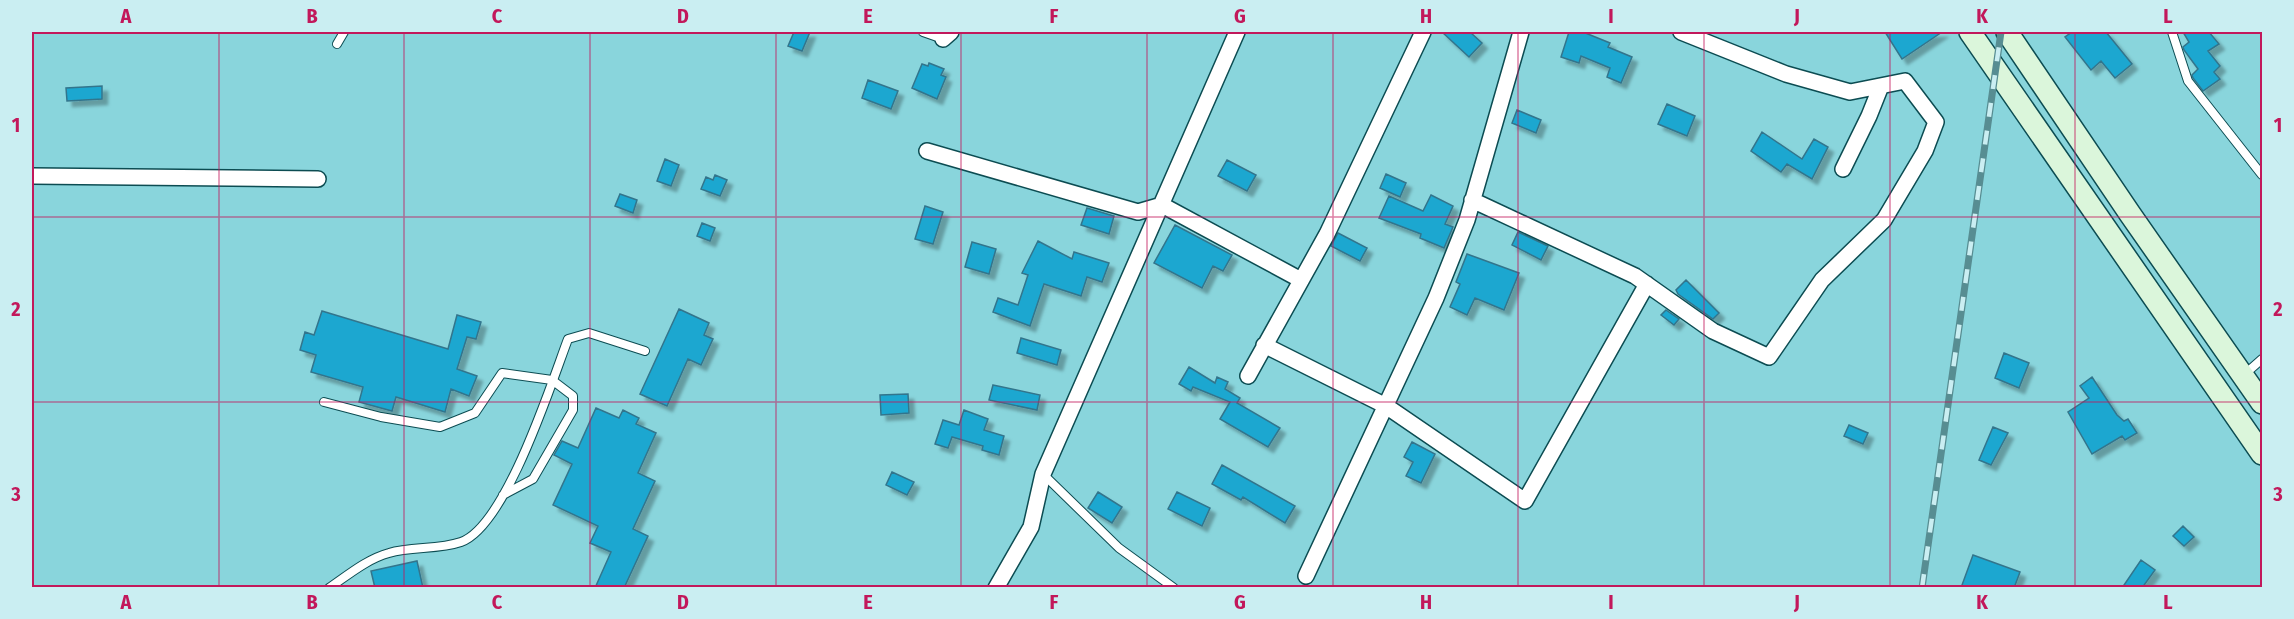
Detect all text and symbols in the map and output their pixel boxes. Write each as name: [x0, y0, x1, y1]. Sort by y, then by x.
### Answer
text: A: [120, 4, 133, 28]
text: B: [306, 4, 318, 28]
text: C: [492, 4, 503, 28]
text: D: [677, 4, 689, 28]
text: E: [863, 4, 873, 28]
text: F: [1050, 4, 1059, 28]
text: G: [1234, 4, 1246, 28]
text: H: [1420, 4, 1432, 28]
text: I: [1608, 4, 1614, 28]
text: J: [1793, 4, 1800, 28]
text: K: [1976, 4, 1988, 28]
text: L: [2163, 4, 2173, 28]
text: 1: [12, 113, 20, 137]
text: 1: [2274, 113, 2282, 137]
text: 2: [10, 297, 21, 321]
text: 2: [2272, 297, 2283, 321]
text: 3: [10, 482, 21, 506]
text: 3: [2272, 482, 2283, 506]
text: A: [120, 590, 133, 614]
text: B: [306, 590, 318, 614]
text: C: [492, 590, 503, 614]
text: D: [677, 590, 689, 614]
text: E: [863, 590, 873, 614]
text: F: [1050, 590, 1059, 614]
text: G: [1234, 590, 1246, 614]
text: H: [1420, 590, 1432, 614]
text: I: [1608, 590, 1614, 614]
text: J: [1793, 590, 1800, 614]
text: K: [1976, 590, 1988, 614]
text: L: [2163, 590, 2173, 614]

